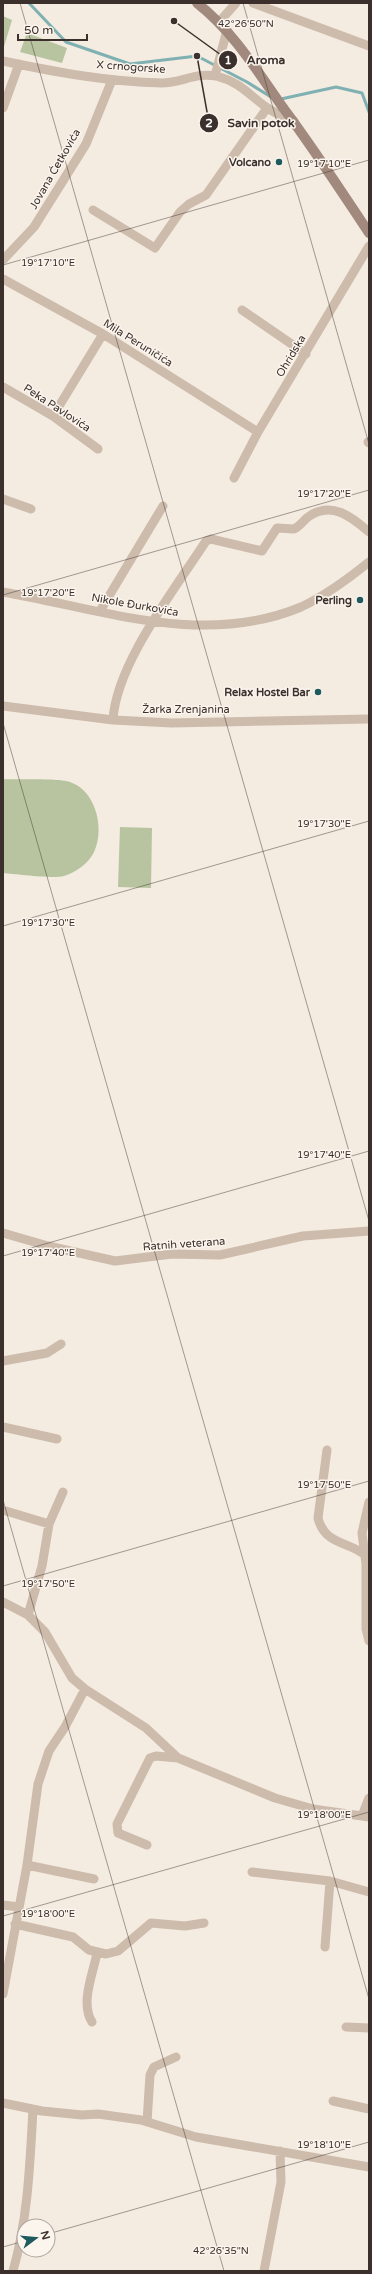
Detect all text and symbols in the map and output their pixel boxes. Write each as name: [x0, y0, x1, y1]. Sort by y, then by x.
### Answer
scale bar: [18, 16, 87, 42]
text: 42°26'50"N: [218, 18, 274, 30]
text: 50 m: [24, 23, 53, 37]
callout: Aroma: [218, 48, 293, 72]
text: 1: [224, 53, 232, 67]
text: Aroma: [247, 53, 285, 67]
street label: X crnogorske: [96, 58, 166, 76]
callout: Savin potok: [199, 111, 302, 135]
text: 2: [205, 116, 213, 130]
text: Savin potok: [228, 116, 295, 131]
street label: Jovana Ćetkovića: [26, 126, 83, 211]
place label: Volcano: [229, 156, 271, 169]
marker: Volcano: [274, 157, 284, 167]
text: 19°17'10"E: [297, 158, 351, 170]
text: 19°17'10"E: [21, 257, 75, 269]
street label: Mila Peruničića: [101, 316, 175, 370]
street label: Ohridska: [273, 333, 309, 379]
street label: Peka Pavlovića: [21, 381, 93, 435]
text: 19°17'20"E: [297, 488, 351, 500]
text: 19°17'20"E: [21, 587, 75, 599]
street label: Nikole Đurkovića: [90, 591, 180, 619]
place label: Perling: [315, 594, 352, 608]
marker: Perling: [355, 595, 365, 605]
place label: Relax Hostel Bar: [224, 686, 311, 699]
marker: Relax Hostel Bar: [313, 687, 323, 697]
street label: Žarka Zrenjanina: [142, 703, 230, 716]
text: 19°17'30"E: [297, 818, 351, 830]
text: 19°17'30"E: [21, 917, 75, 929]
text: 19°17'40"E: [297, 1149, 351, 1161]
street label: Ratnih veterana: [142, 1235, 226, 1253]
text: 19°17'40"E: [21, 1247, 75, 1259]
text: 19°17'50"E: [297, 1479, 351, 1491]
text: 19°17'50"E: [21, 1578, 75, 1590]
text: 19°18'00"E: [297, 1809, 351, 1821]
text: 19°18'00"E: [21, 1908, 75, 1920]
text: 19°18'10"E: [297, 2139, 351, 2151]
north arrow: [16, 2218, 56, 2258]
text: N: [38, 2229, 53, 2241]
text: 42°26'35"N: [193, 2245, 249, 2257]

